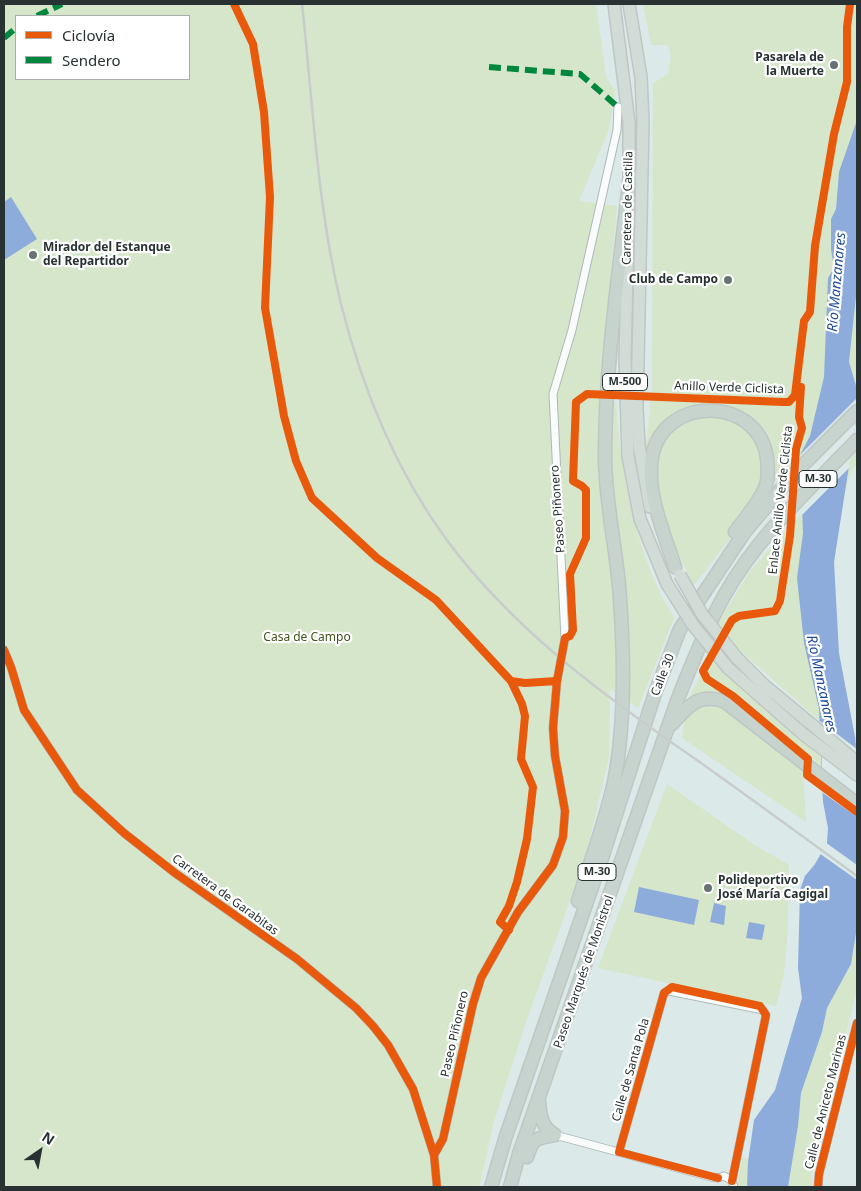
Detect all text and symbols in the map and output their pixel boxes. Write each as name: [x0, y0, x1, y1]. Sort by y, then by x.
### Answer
legend: [15, 15, 190, 80]
text: Ciclovía: [62, 25, 115, 45]
text: Sendero: [62, 50, 121, 70]
place label: Pasarela de la Muerte: [755, 51, 824, 79]
marker: Pasarela de la Muerte: [828, 59, 840, 71]
street label: Carretera de Castilla: [620, 151, 636, 265]
water label: Río Manzanares: [824, 232, 850, 332]
place label: Mirador del Estanque del Repartidor: [43, 241, 171, 269]
marker: Mirador del Estanque del Repartidor: [27, 249, 39, 261]
place label: Club de Campo: [629, 273, 718, 287]
marker: Club de Campo: [722, 274, 734, 286]
road number: M-500: [602, 374, 648, 391]
street label: Anillo Verde Ciclista: [674, 379, 784, 397]
street label: Enlace Anillo Verde Ciclista: [766, 425, 796, 575]
street label: Paseo Piñonero: [548, 465, 568, 553]
road number: M-30: [799, 470, 837, 488]
park label: Casa de Campo: [263, 631, 351, 645]
water label: Río Manzanares: [802, 634, 840, 734]
street label: Calle 30: [648, 652, 678, 698]
street label: Carretera de Garabitas: [169, 852, 281, 938]
road number: M-30: [578, 864, 616, 880]
place label: Polideportivo José María Cagigal: [718, 874, 828, 902]
marker: Polideportivo José María Cagigal: [702, 882, 714, 894]
street label: Paseo Marqués de Monistrol: [551, 894, 617, 1050]
street label: Paseo Piñonero: [438, 989, 472, 1079]
street label: Calle de Santa Pola: [609, 1017, 653, 1123]
street label: Calle de Aniceto Marinas: [802, 1033, 850, 1171]
north arrow: [15, 1126, 65, 1176]
text: N: [38, 1127, 58, 1149]

